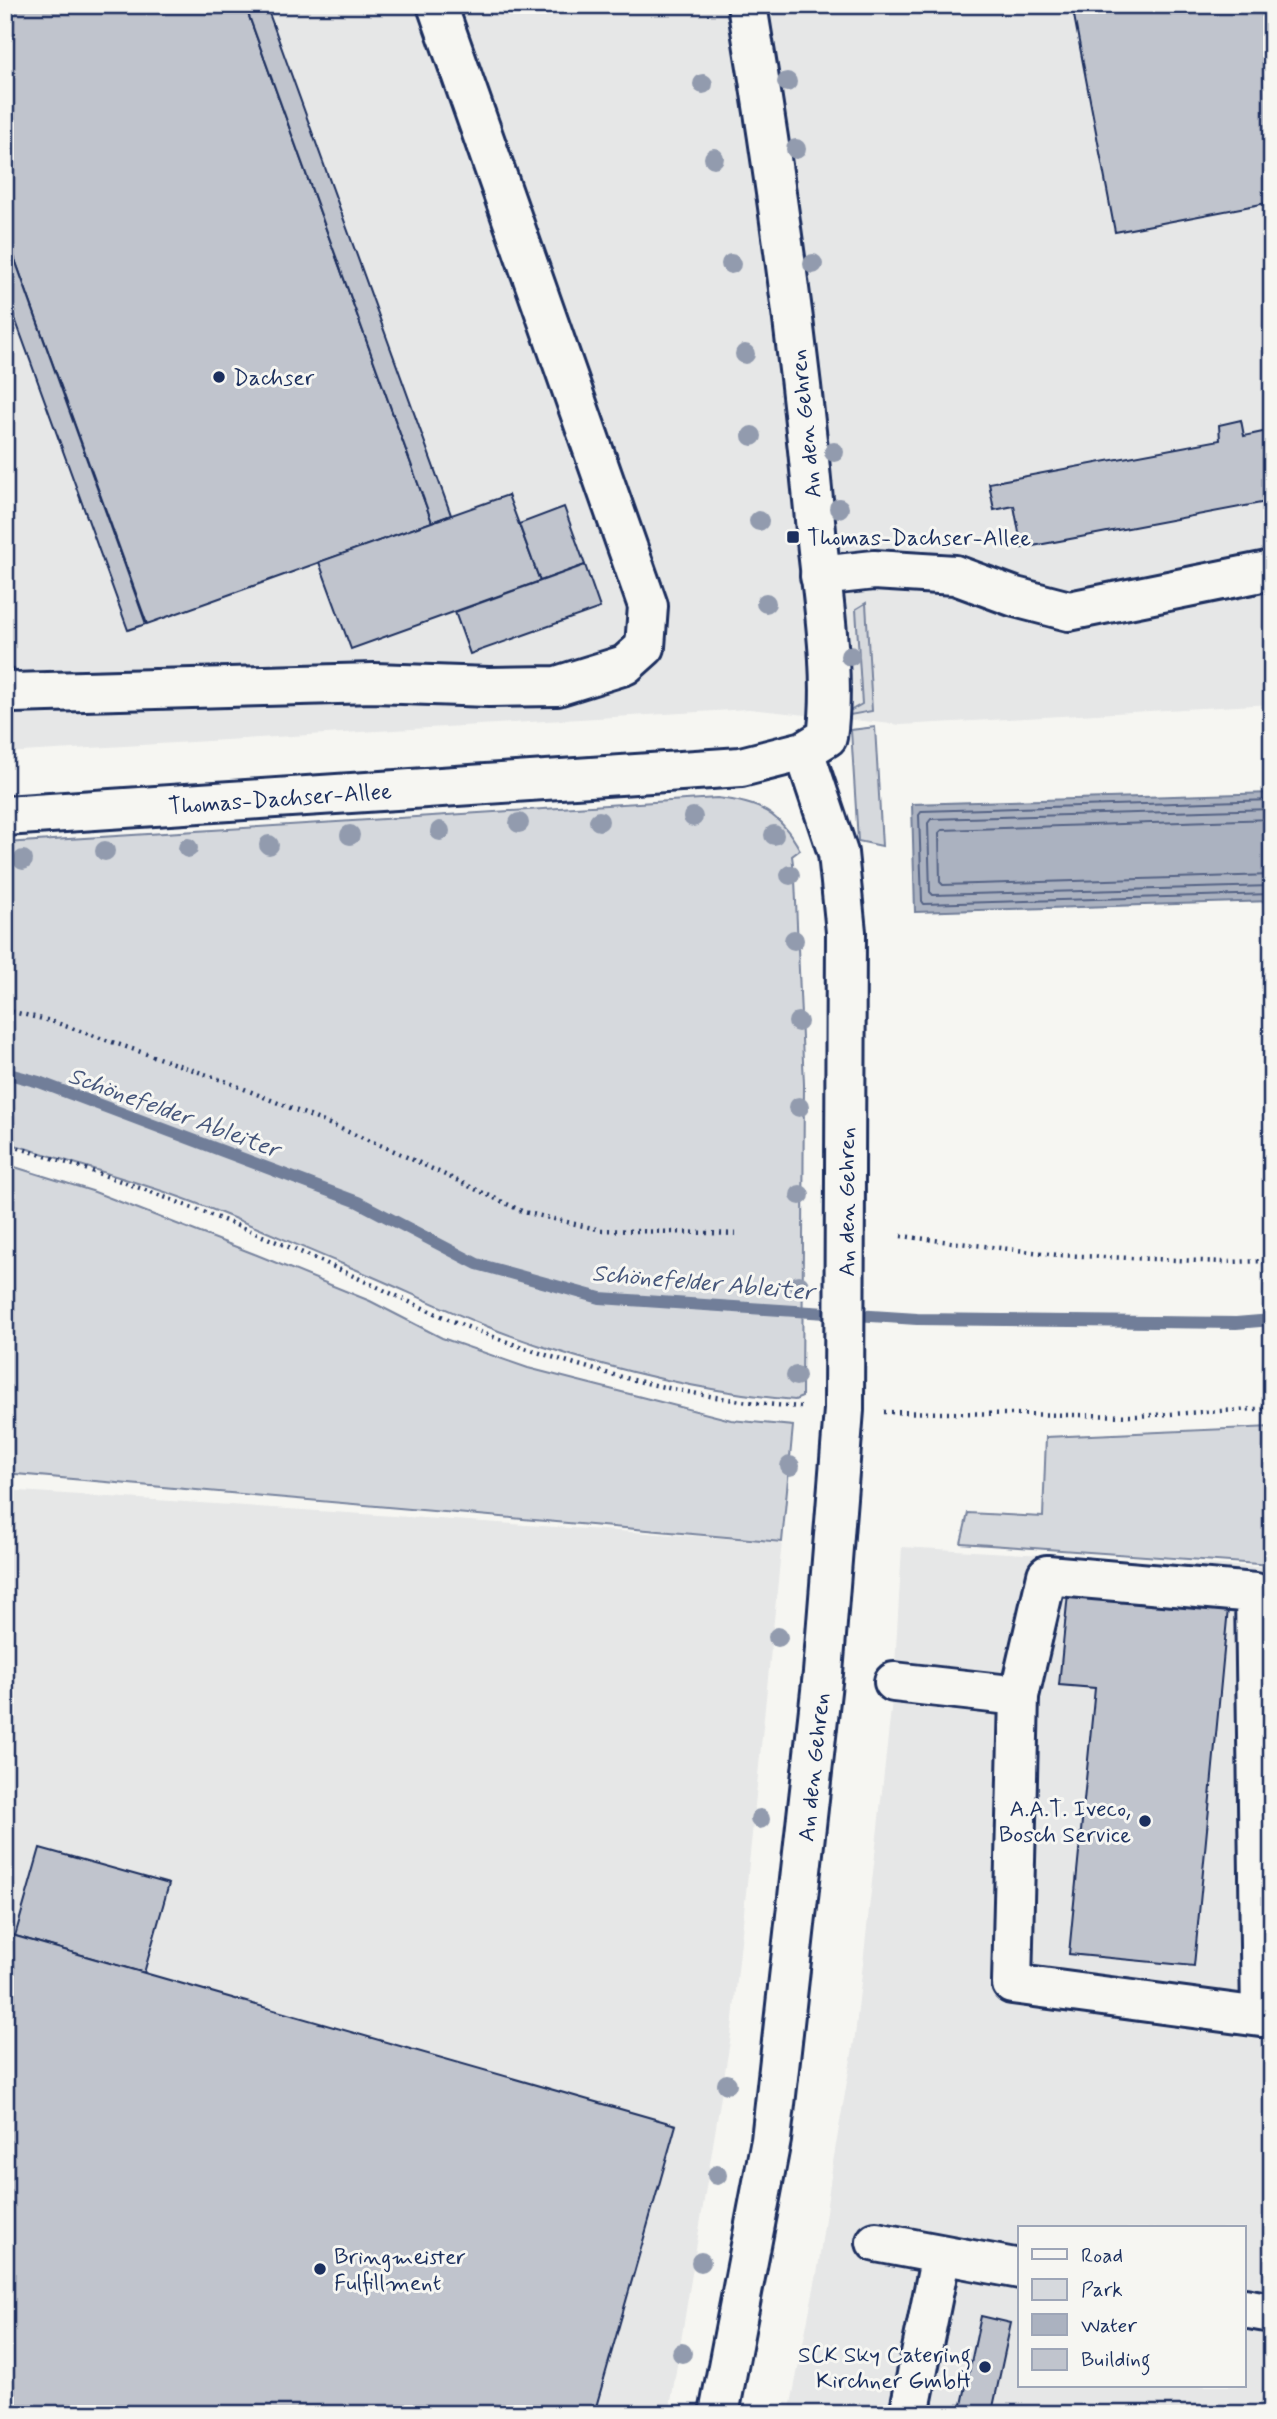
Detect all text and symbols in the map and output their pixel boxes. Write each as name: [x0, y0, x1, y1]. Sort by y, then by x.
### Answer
street label: An den Gehren: [784, 348, 830, 500]
place label: Dachser: [233, 364, 315, 394]
marker: Dachser: [211, 369, 227, 385]
place label: Thomas-Dachser-Allee: [807, 524, 1031, 554]
marker: Thomas-Dachser-Allee: [785, 529, 801, 545]
street label: Thomas-Dachser-Allee: [167, 777, 393, 823]
water label: Schönefelder Ableiter: [64, 1061, 286, 1167]
street label: An den Gehren: [833, 1127, 863, 1277]
water label: Schönefelder Ableiter: [591, 1258, 818, 1309]
street label: An den Gehren: [792, 1691, 838, 1843]
place label: A.A.T. Iveco, Bosch Service: [999, 1795, 1131, 1851]
marker: A.A.T. Iveco, Bosch Service: [1137, 1813, 1153, 1829]
legend: [1018, 2226, 1246, 2388]
text: Road: [1081, 2242, 1123, 2270]
place label: Bringmeister Fulfillment: [334, 2243, 466, 2299]
marker: Bringmeister Fulfillment: [312, 2261, 328, 2277]
text: Park: [1081, 2276, 1123, 2304]
text: Water: [1081, 2312, 1137, 2340]
place label: SCK Sky Catering Kirchner GmbH: [798, 2341, 971, 2397]
text: Building: [1081, 2346, 1151, 2376]
marker: SCK Sky Catering Kirchner GmbH: [977, 2359, 993, 2375]

